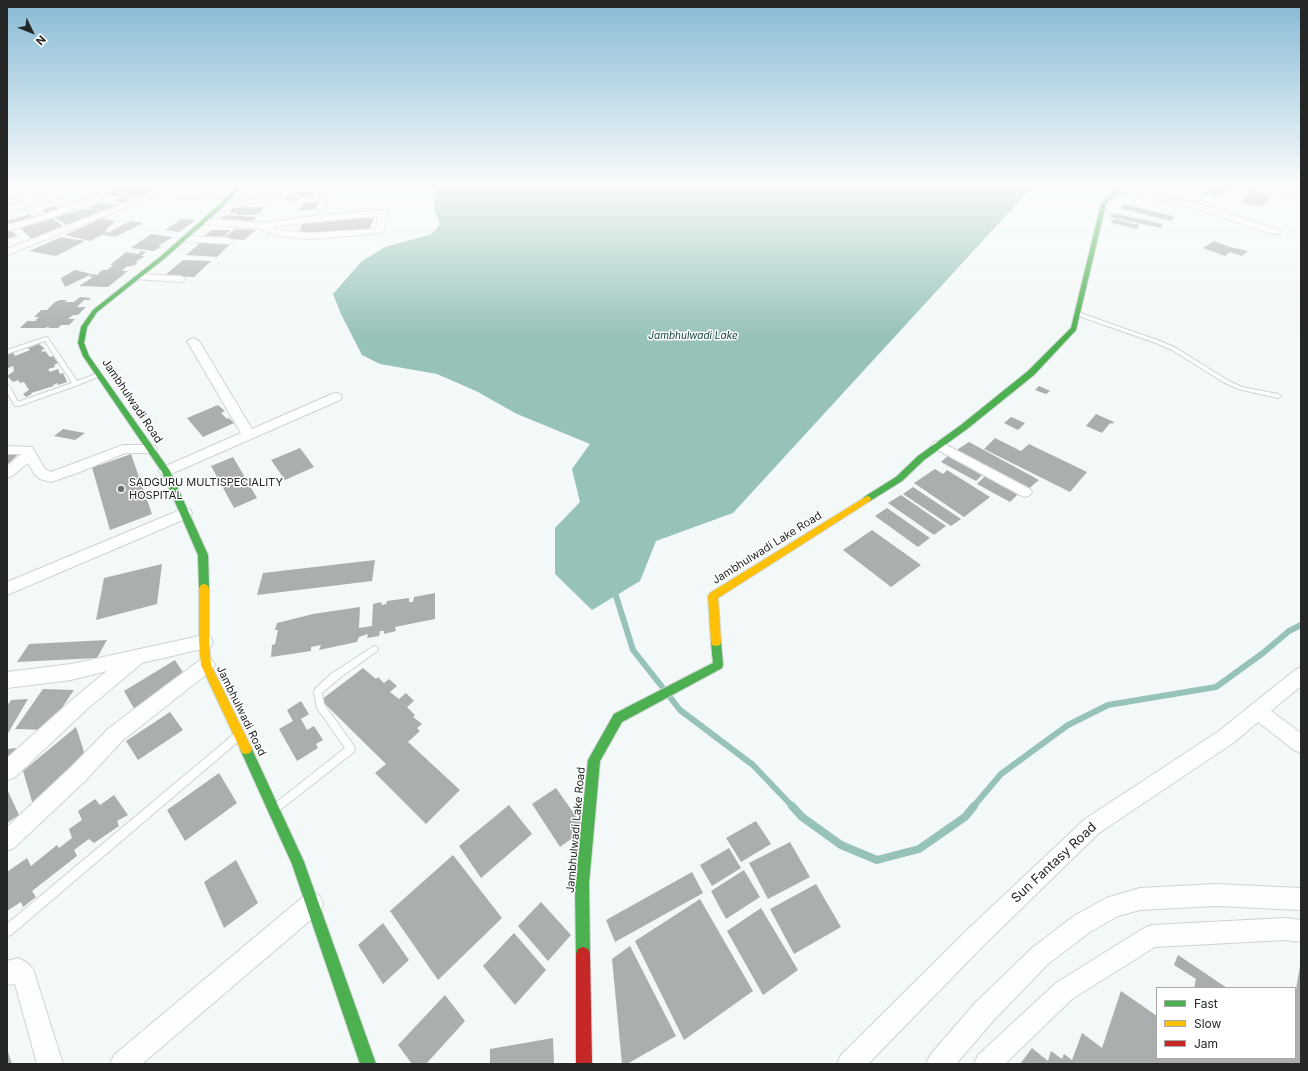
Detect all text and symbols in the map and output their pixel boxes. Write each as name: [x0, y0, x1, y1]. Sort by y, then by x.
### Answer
north arrow: [12, 12, 52, 52]
text: N: [33, 32, 49, 48]
water label: Jambhulwadi Lake: [648, 330, 738, 342]
street label: Jambhulwadi Road: [99, 356, 165, 446]
place label: SADGURU MULTISPECIALITY HOSPITAL: [129, 476, 283, 502]
marker: SADGURU MULTISPECIALITY HOSPITAL: [116, 484, 126, 494]
street label: Jambhulwadi Lake Road: [710, 509, 824, 587]
street label: Jambhulwadi Road: [213, 664, 269, 758]
street label: Jambhulwadi Lake Road: [564, 766, 588, 894]
street label: Sun Fantasy Road: [1008, 820, 1100, 906]
legend: [1156, 987, 1296, 1059]
text: Fast: [1194, 996, 1218, 1011]
text: Slow: [1194, 1016, 1221, 1031]
text: Jam: [1194, 1036, 1218, 1051]

